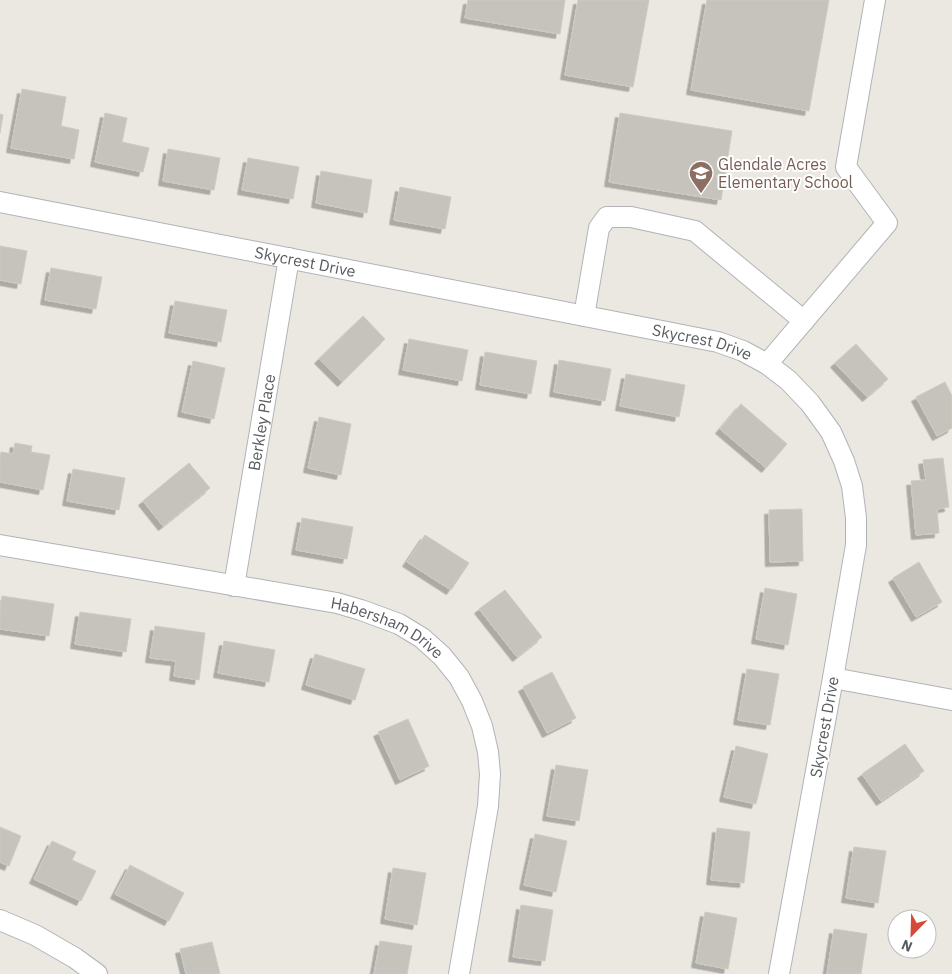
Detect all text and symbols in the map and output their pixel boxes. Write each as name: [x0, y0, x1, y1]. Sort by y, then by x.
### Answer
place label: Glendale Acres Elementary School: [718, 154, 853, 192]
school or university icon: Glendale Acres Elementary School: [688, 160, 714, 194]
street label: Skycrest Drive: [253, 242, 358, 281]
street label: Skycrest Drive: [651, 319, 756, 364]
street label: Berkley Place: [244, 372, 279, 472]
street label: Habersham Drive: [329, 592, 448, 663]
street label: Skycrest Drive: [805, 675, 843, 779]
north arrow: [887, 909, 937, 959]
text: N: [899, 936, 915, 956]

